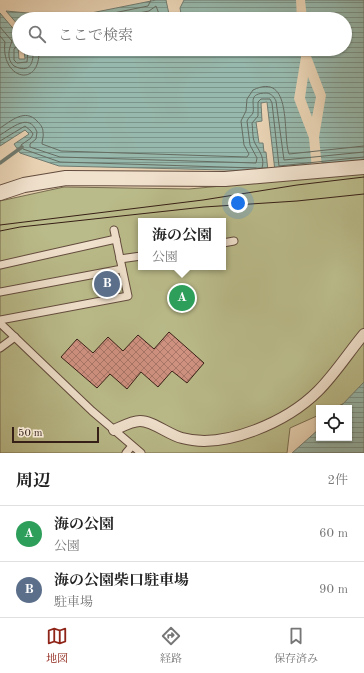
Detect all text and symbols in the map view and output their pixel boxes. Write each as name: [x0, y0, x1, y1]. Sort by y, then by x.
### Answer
search box: [12, 12, 352, 56]
icon: search: [26, 23, 48, 45]
text: ここで検索: [58, 29, 133, 44]
your location: [228, 193, 248, 213]
popup: [138, 218, 226, 270]
text: 海の公園: [152, 229, 212, 244]
text: 公園: [152, 251, 178, 264]
pin: B: [94, 269, 120, 299]
pin: A: [169, 283, 195, 313]
map controls: [316, 405, 352, 441]
button: locate: [316, 405, 352, 441]
scale bar: [12, 425, 99, 444]
text: 50 m: [18, 428, 43, 439]
text: 周辺: [16, 473, 50, 490]
text: 2件: [327, 474, 348, 487]
text: 海の公園: [54, 518, 114, 533]
text: A: [24, 527, 34, 540]
text: 60 m: [319, 527, 348, 540]
text: 公園: [54, 540, 80, 553]
text: 海の公園柴口駐車場: [54, 574, 189, 589]
text: B: [24, 583, 34, 596]
text: 90 m: [319, 583, 348, 596]
text: 駐車場: [54, 596, 93, 609]
tab: 地図: [46, 625, 68, 667]
tab: 経路: [160, 625, 182, 667]
tab: 保存済み: [274, 625, 318, 667]

